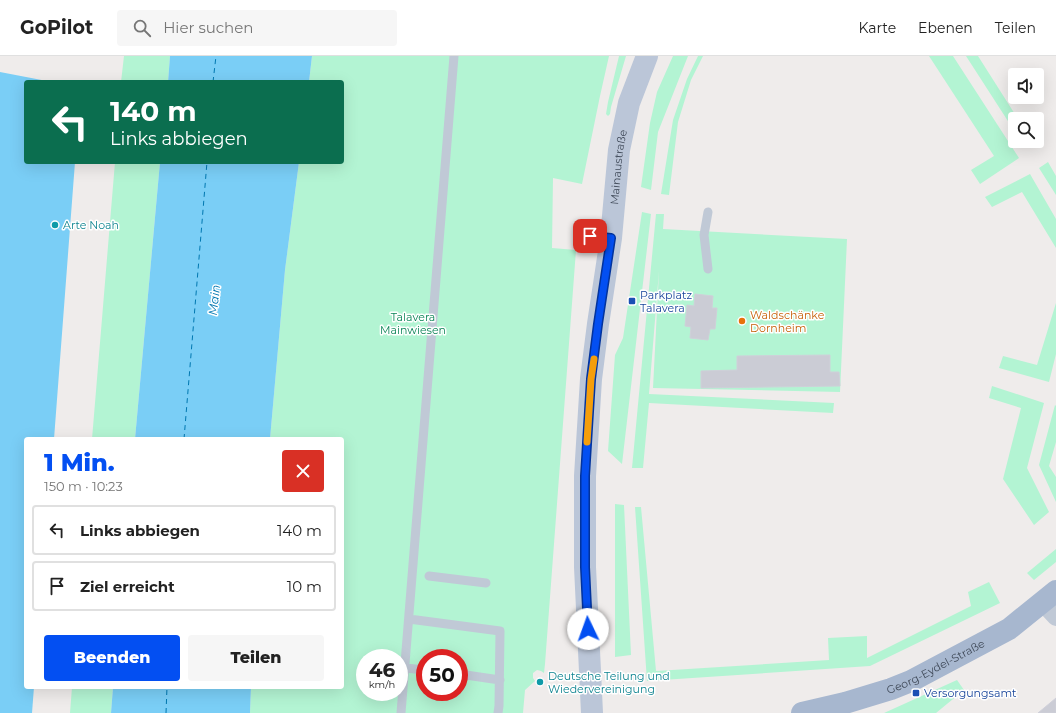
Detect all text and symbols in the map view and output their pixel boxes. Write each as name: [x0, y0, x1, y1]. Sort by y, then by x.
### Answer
search box: [117, 10, 397, 46]
text: GoPilot: [20, 16, 93, 39]
icon: search: [131, 17, 153, 39]
text: Hier suchen: [163, 18, 253, 37]
text: Karte: [858, 19, 896, 37]
text: Ebenen: [918, 19, 973, 37]
text: Teilen: [995, 19, 1036, 37]
map controls: [1008, 68, 1044, 148]
button: sound: [1008, 68, 1044, 104]
text: 140 m: [110, 94, 197, 128]
icon: left: [44, 96, 96, 148]
button: search: [1008, 112, 1044, 148]
text: Links abbiegen: [110, 128, 248, 150]
street label: Mainaustraße: [607, 128, 630, 205]
place label: Arte Noah: [63, 218, 119, 232]
pin: [573, 219, 607, 253]
marker: Arte Noah: [50, 220, 60, 230]
icon: arrive: [579, 225, 601, 247]
water label: Main: [205, 284, 223, 316]
place label: Parkplatz Talavera: [640, 288, 692, 315]
marker: Parkplatz Talavera: [627, 296, 637, 306]
place label: Waldschänke Dornheim: [750, 308, 825, 335]
park label: Talavera Mainwiesen: [380, 310, 446, 337]
marker: Waldschänke Dornheim: [737, 316, 747, 326]
text: 1 Min.: [44, 448, 115, 477]
button: close: [282, 450, 324, 492]
text: 150 m · 10:23: [44, 478, 123, 494]
icon: left: [46, 519, 68, 541]
text: Links abbiegen: [80, 521, 200, 540]
text: 140 m: [277, 521, 322, 540]
icon: arrive: [46, 575, 68, 597]
text: Ziel erreicht: [80, 577, 175, 596]
text: 10 m: [287, 577, 322, 596]
position arrow: [567, 608, 609, 650]
button: Beenden: [44, 635, 180, 681]
button: Teilen: [188, 635, 324, 681]
street label: Georg-Eydel-Straße: [885, 636, 987, 697]
speed limit sign: 50: [416, 649, 468, 701]
text: 46: [369, 658, 395, 682]
place label: Deutsche Teilung und Wiedervereinigung: [548, 669, 670, 696]
marker: Deutsche Teilung und Wiedervereinigung: [535, 677, 545, 687]
text: km/h: [369, 678, 395, 691]
place label: Versorgungsamt: [924, 686, 1017, 700]
marker: Versorgungsamt: [911, 688, 921, 698]

